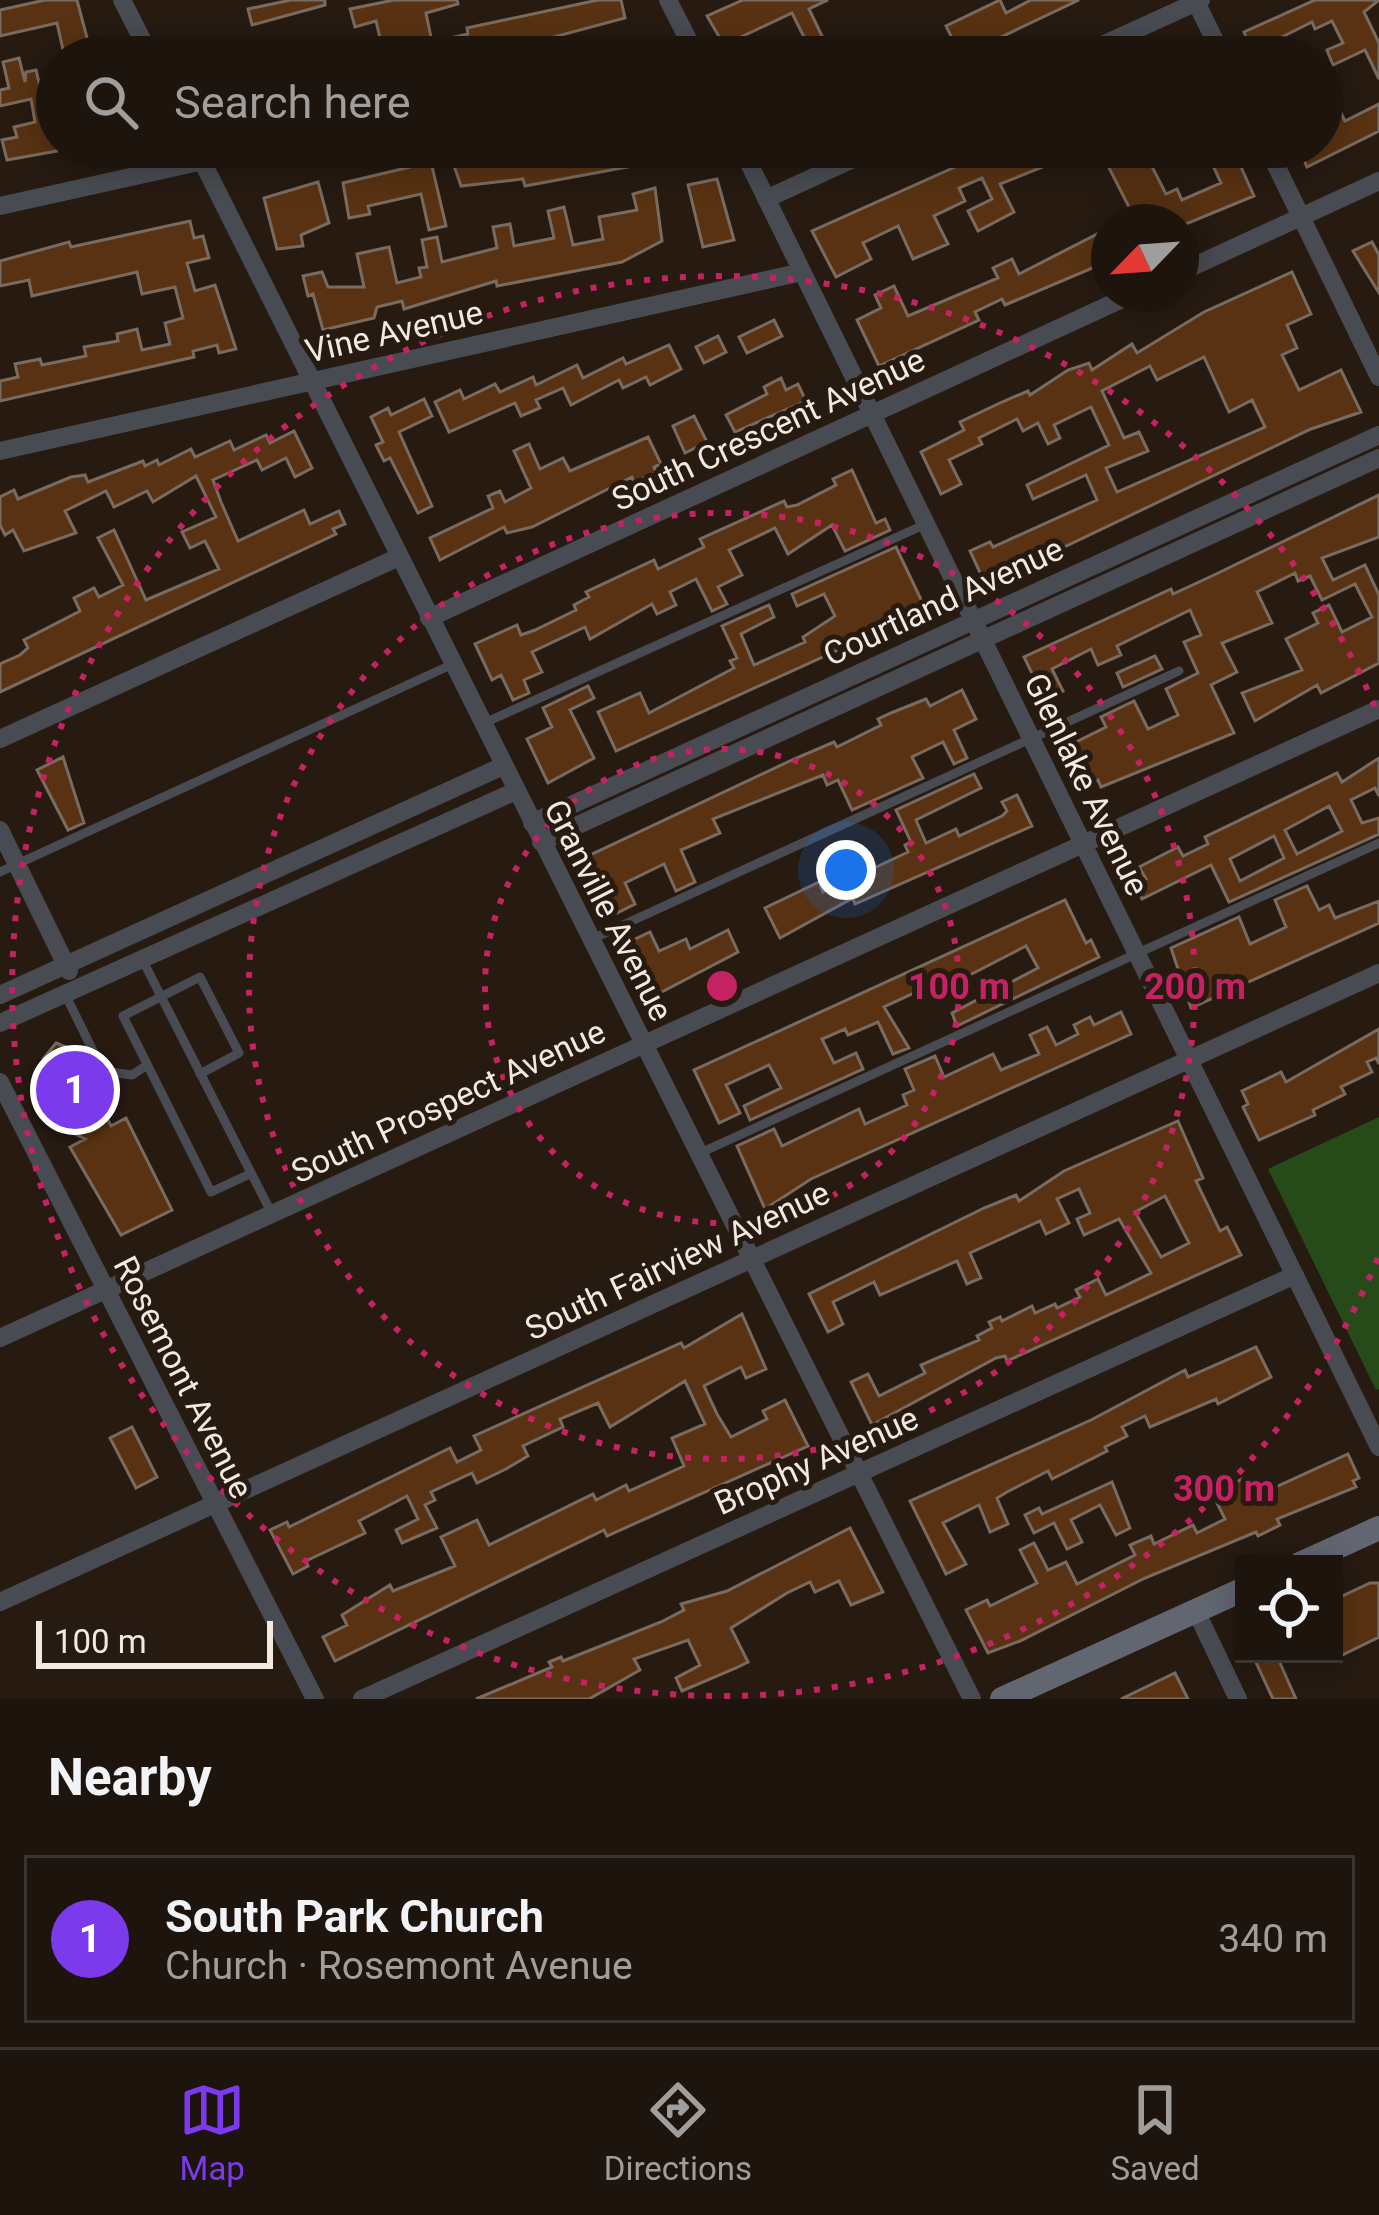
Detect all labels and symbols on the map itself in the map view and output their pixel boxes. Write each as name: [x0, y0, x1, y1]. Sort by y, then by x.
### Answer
north arrow: [1091, 204, 1199, 312]
street label: Vine Avenue: [302, 292, 487, 371]
street label: South Crescent Avenue: [606, 340, 931, 519]
street label: Courtland Avenue: [817, 529, 1069, 674]
street label: Glenlake Avenue: [1016, 667, 1157, 902]
street label: Granville Avenue: [536, 793, 681, 1027]
your location: [816, 840, 876, 900]
centre of rings: [701, 965, 743, 1007]
text: 100 m: [908, 966, 1010, 1008]
text: 200 m: [1144, 966, 1246, 1008]
street label: South Prospect Avenue: [285, 1012, 611, 1191]
pin: 1: [36, 1045, 114, 1135]
street label: South Fairview Avenue: [519, 1173, 836, 1348]
street label: Rosemont Avenue: [106, 1250, 261, 1505]
street label: Brophy Avenue: [708, 1398, 924, 1523]
text: 300 m: [1173, 1468, 1275, 1510]
scale bar: [36, 1615, 273, 1668]

